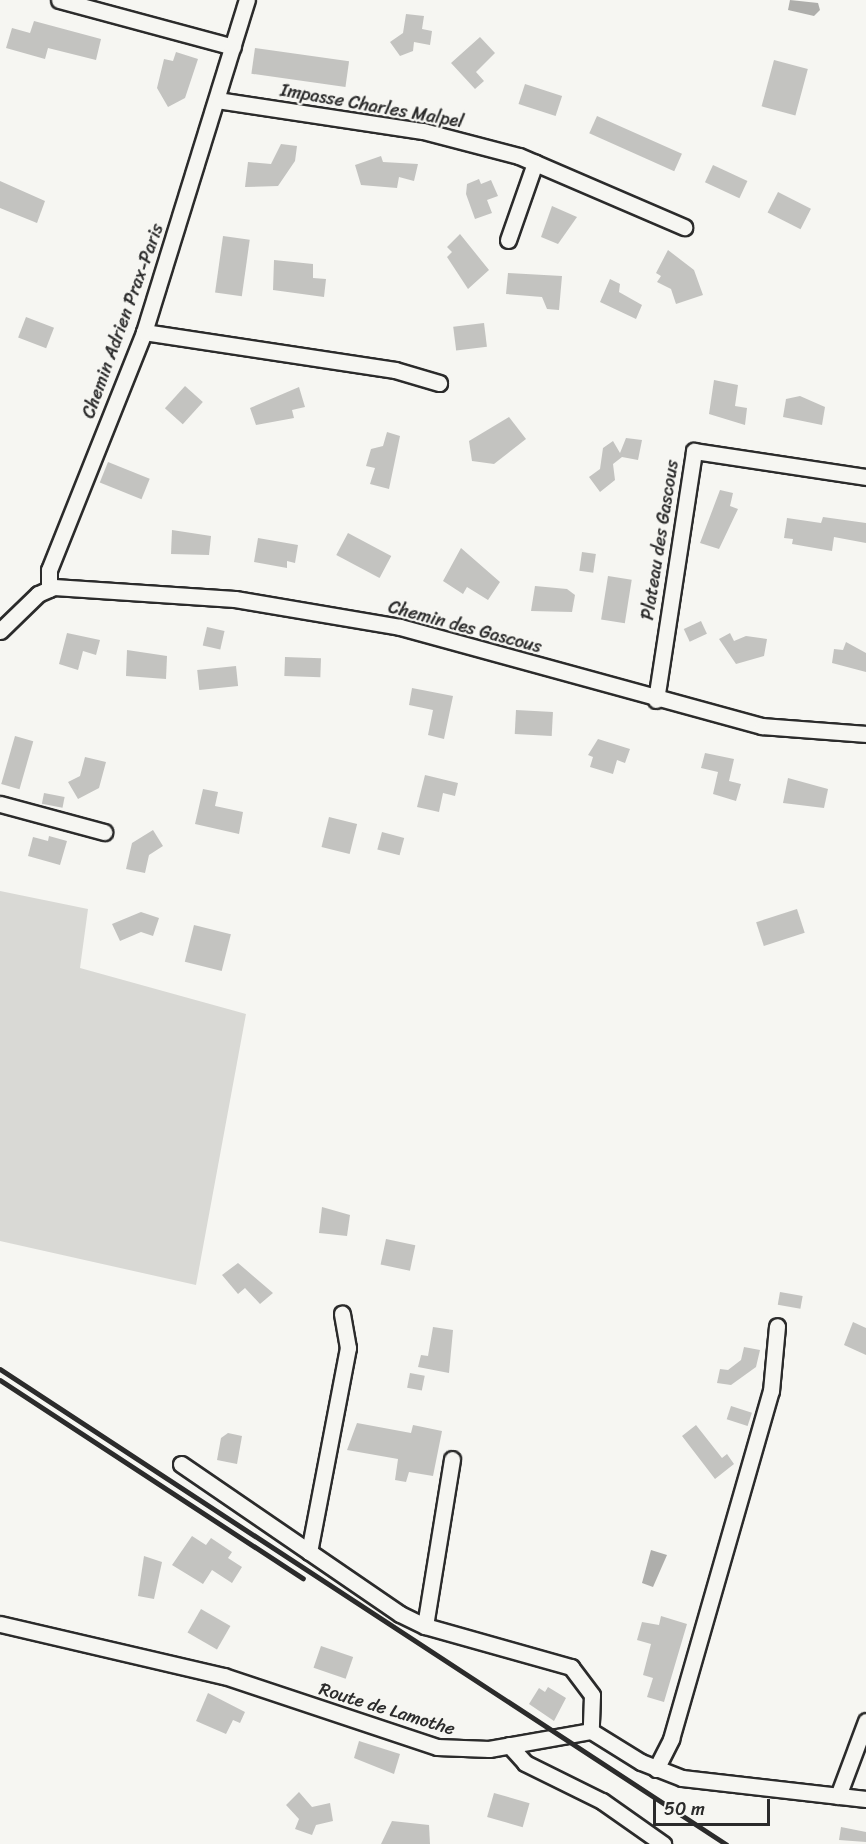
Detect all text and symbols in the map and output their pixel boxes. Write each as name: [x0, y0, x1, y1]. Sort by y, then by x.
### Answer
street label: Impasse Charles Malpel: [278, 79, 466, 133]
street label: Chemin Adrien Prax-Paris: [78, 221, 168, 421]
street label: Plateau des Gascous: [637, 459, 683, 621]
street label: Chemin des Gascous: [386, 596, 544, 658]
street label: Route de Lamothe: [317, 1678, 457, 1740]
scale bar: [656, 1787, 773, 1825]
text: 50 m: [664, 1793, 705, 1825]

